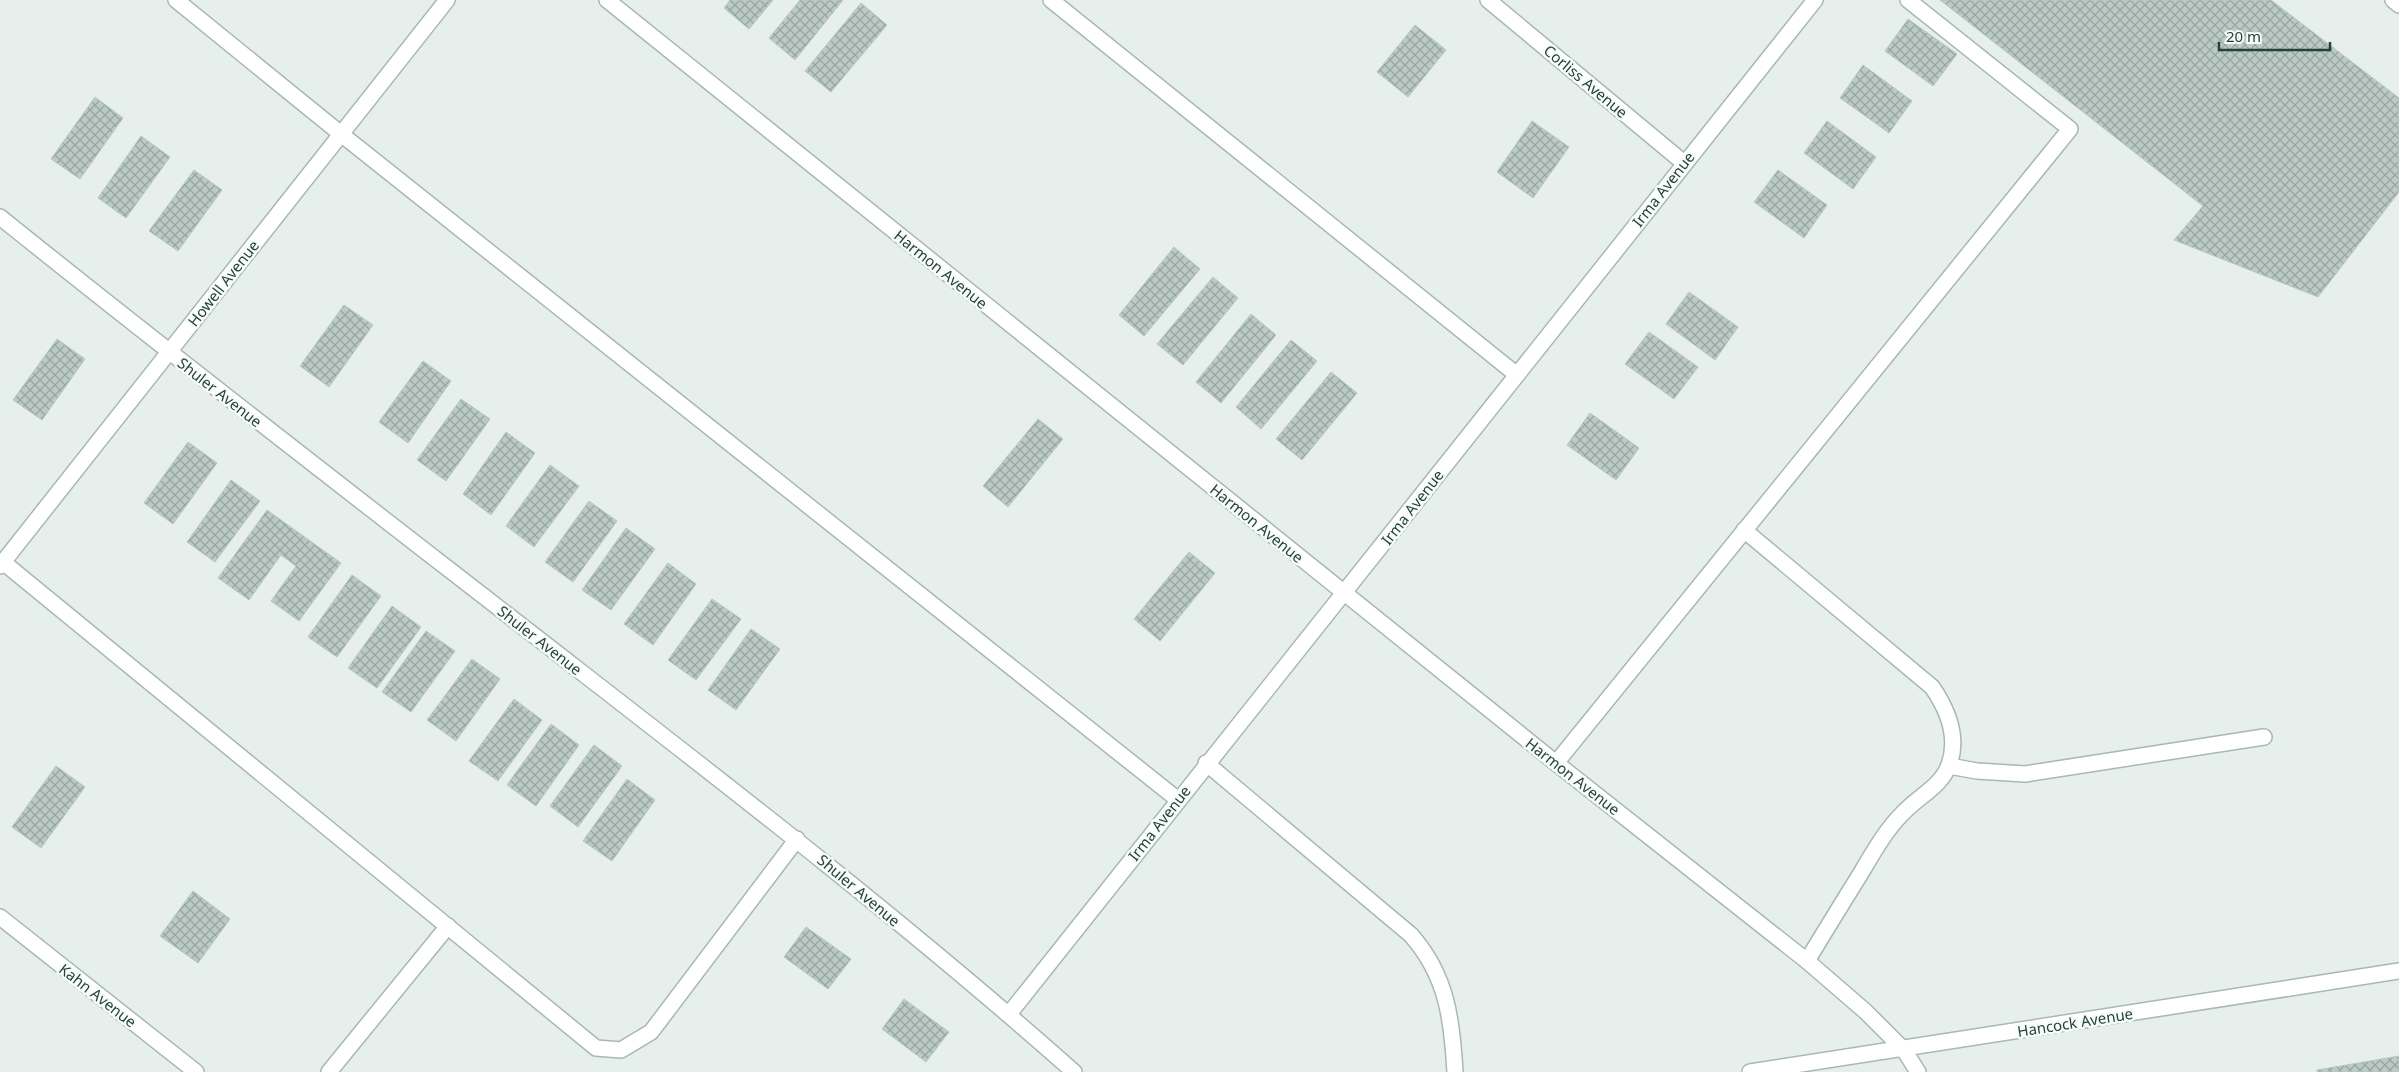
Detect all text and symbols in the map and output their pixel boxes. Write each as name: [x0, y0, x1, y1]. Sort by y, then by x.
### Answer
scale bar: [2219, 20, 2330, 52]
text: 20 m: [2226, 26, 2261, 46]
street label: Corliss Avenue: [1540, 40, 1632, 122]
street label: Irma Avenue: [1627, 147, 1699, 231]
street label: Harmon Avenue: [890, 225, 992, 313]
street label: Howell Avenue: [183, 236, 263, 330]
street label: Shuler Avenue: [174, 353, 266, 431]
street label: Irma Avenue: [1376, 465, 1448, 549]
street label: Harmon Avenue: [1206, 479, 1308, 567]
street label: Shuler Avenue: [494, 601, 586, 679]
street label: Harmon Avenue: [1522, 733, 1624, 819]
street label: Irma Avenue: [1123, 781, 1195, 865]
street label: Shuler Avenue: [814, 850, 904, 930]
street label: Kahn Avenue: [55, 959, 141, 1031]
street label: Hancock Avenue: [2016, 1003, 2134, 1041]

